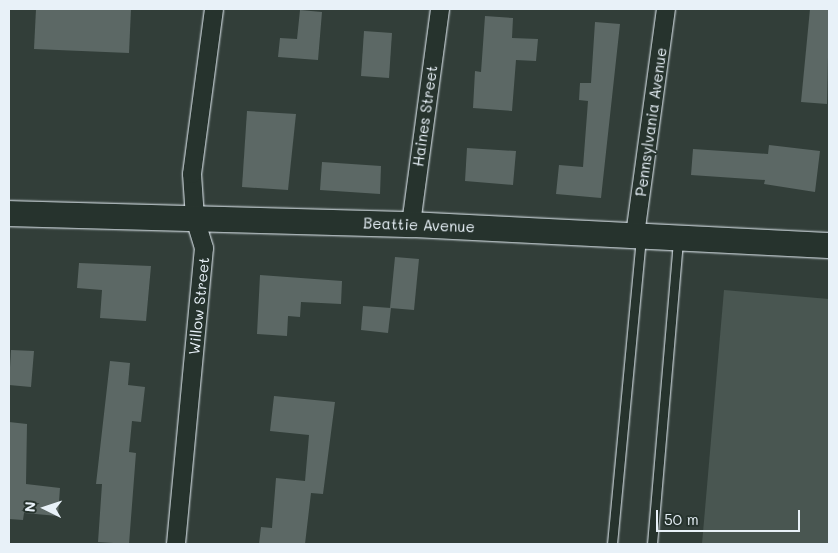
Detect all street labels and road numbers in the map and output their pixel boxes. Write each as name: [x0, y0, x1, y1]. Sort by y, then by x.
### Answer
street label: Pennsylvania Avenue: [632, 46, 670, 198]
street label: Haines Street: [409, 64, 441, 168]
street label: Beattie Avenue: [363, 214, 475, 236]
street label: Willow Street: [185, 256, 213, 356]

